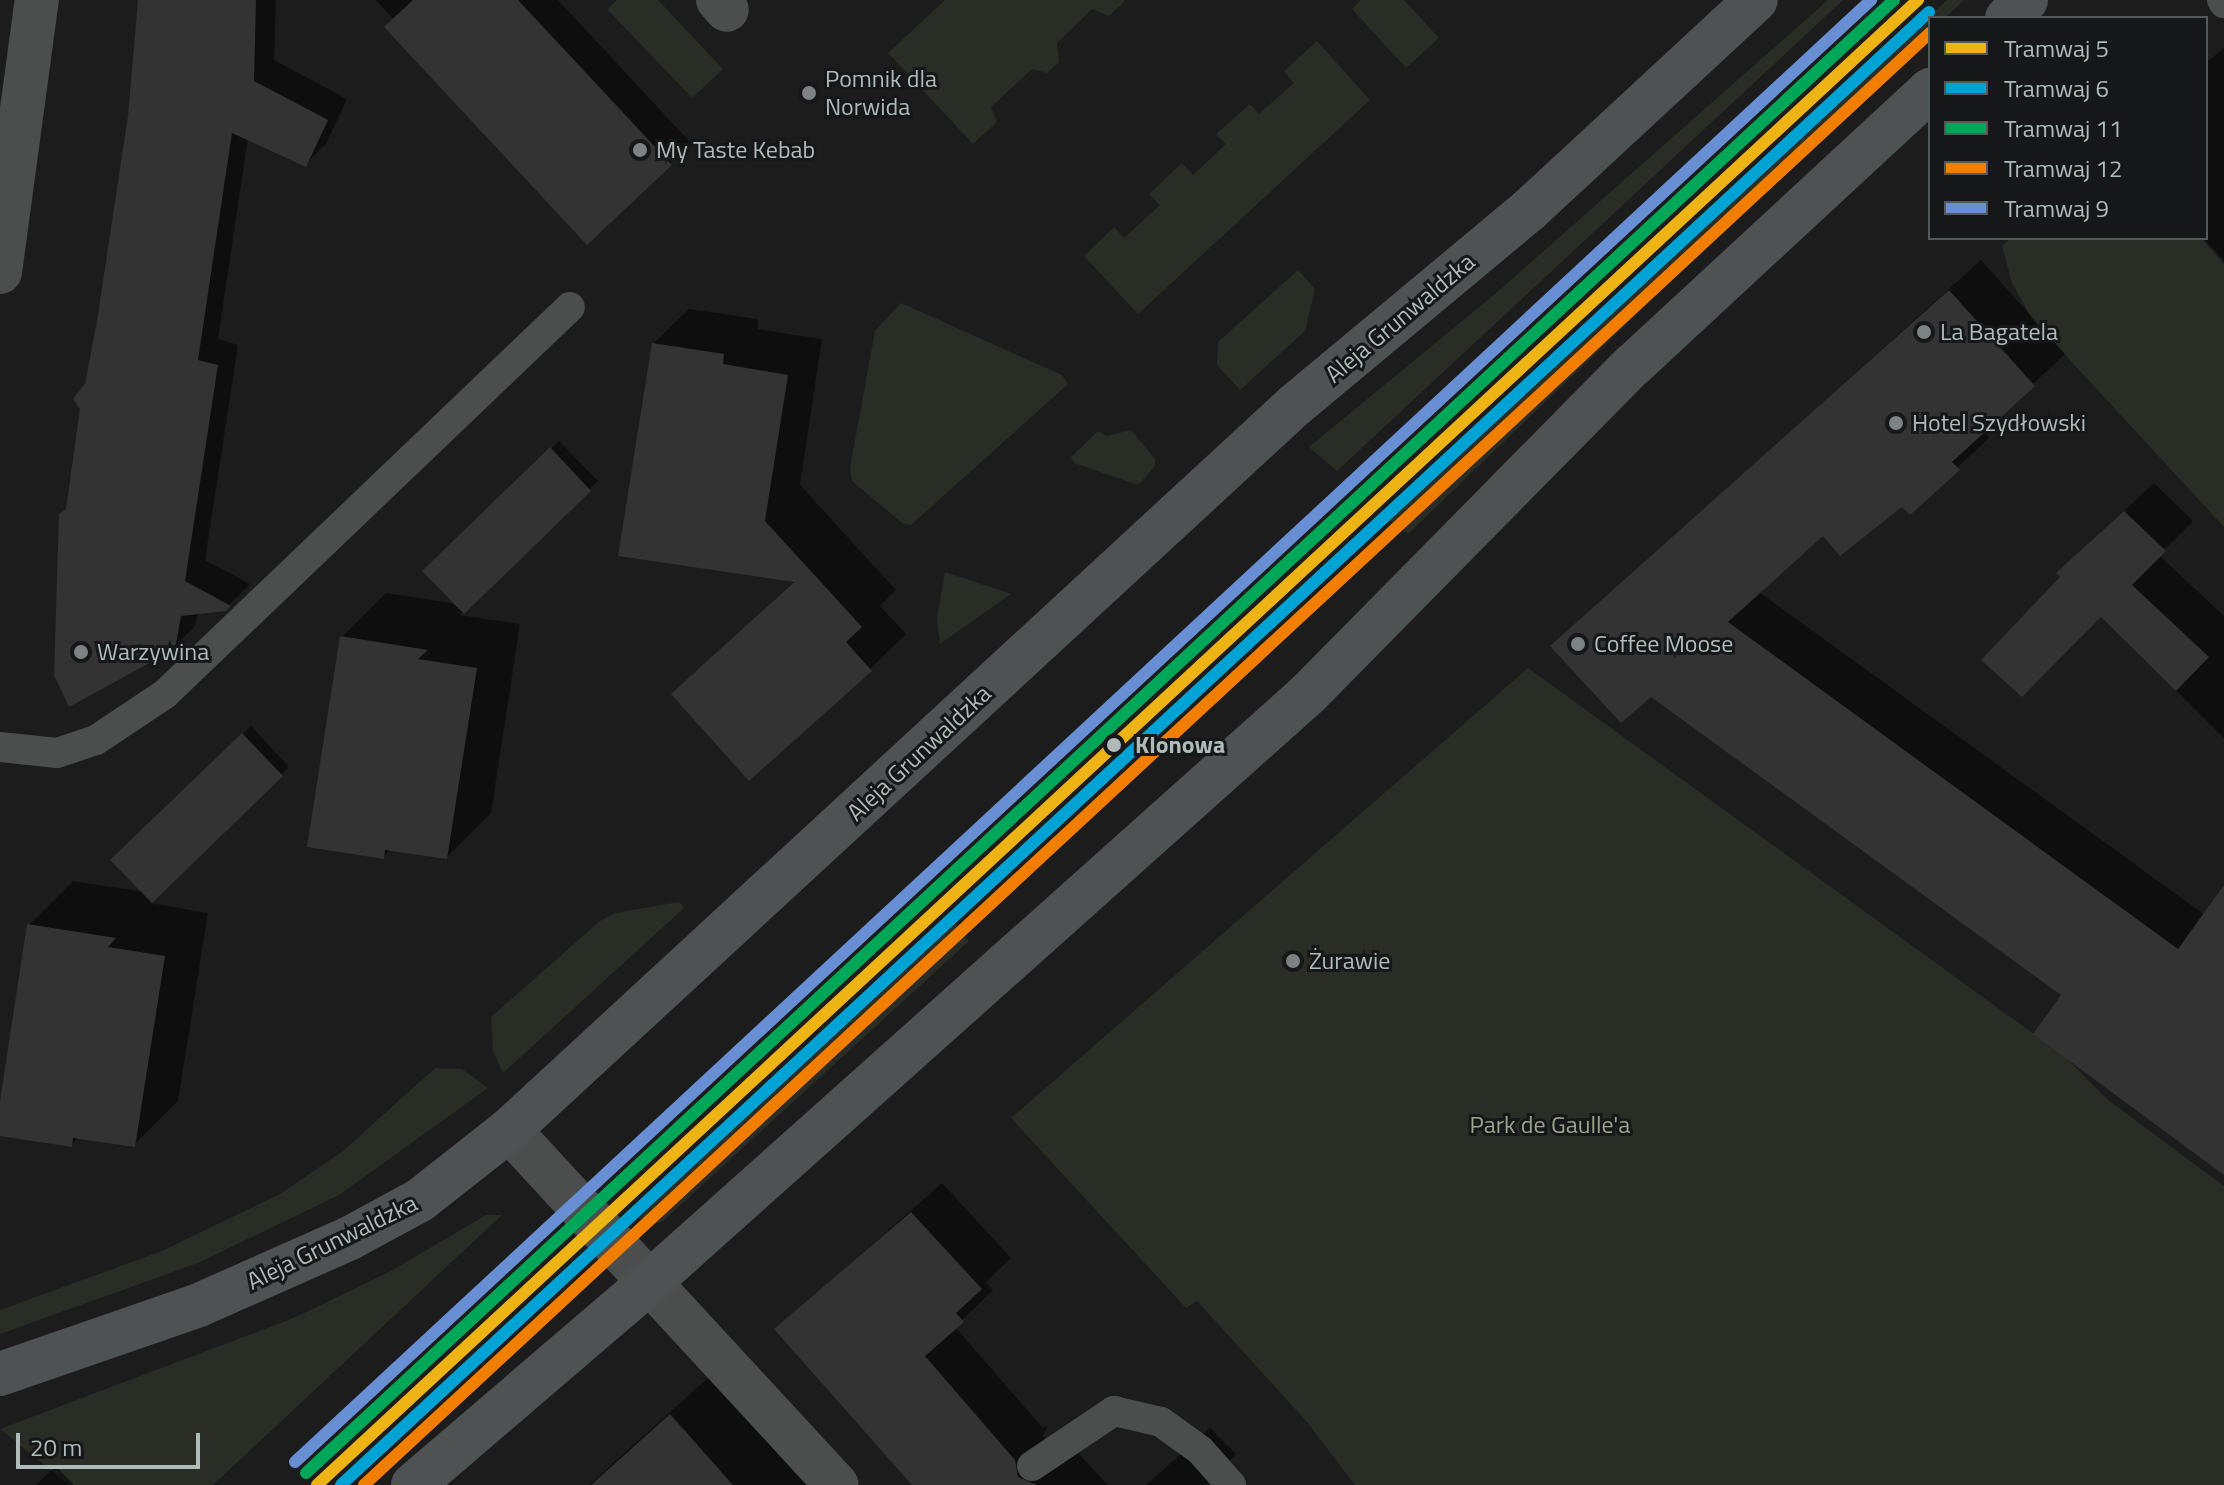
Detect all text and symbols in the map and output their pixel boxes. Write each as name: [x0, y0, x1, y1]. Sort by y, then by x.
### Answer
legend: [1928, 16, 2208, 240]
text: Tramwaj 5: [2004, 30, 2109, 66]
place label: Pomnik dla Norwida: [825, 65, 937, 121]
text: Tramwaj 6: [2004, 70, 2109, 106]
marker: Pomnik dla Norwida: [800, 84, 818, 102]
text: Tramwaj 11: [2004, 110, 2122, 146]
place label: My Taste Kebab: [656, 136, 815, 164]
marker: My Taste Kebab: [631, 141, 649, 159]
text: Tramwaj 12: [2004, 150, 2122, 186]
text: Tramwaj 9: [2004, 190, 2109, 226]
street label: Aleja Grunwaldzka: [1320, 247, 1480, 389]
place label: La Bagatela: [1940, 318, 2058, 346]
marker: La Bagatela: [1915, 323, 1933, 341]
place label: Hotel Szydłowski: [1912, 409, 2086, 437]
marker: Hotel Szydłowski: [1887, 414, 1905, 432]
place label: Coffee Moose: [1594, 630, 1733, 658]
marker: Coffee Moose: [1569, 635, 1587, 653]
place label: Warzywina: [97, 638, 209, 666]
marker: Warzywina: [72, 643, 90, 661]
street label: Aleja Grunwaldzka: [841, 679, 997, 827]
marker: Klonowa: [1100, 731, 1128, 759]
place label: Klonowa: [1135, 731, 1225, 759]
place label: Żurawie: [1309, 947, 1390, 975]
marker: Żurawie: [1284, 952, 1302, 970]
park label: Park de Gaulle'a: [1470, 1111, 1630, 1139]
street label: Aleja Grunwaldzka: [242, 1188, 422, 1296]
scale bar: [20, 1417, 204, 1467]
text: 20 m: [30, 1429, 82, 1465]

